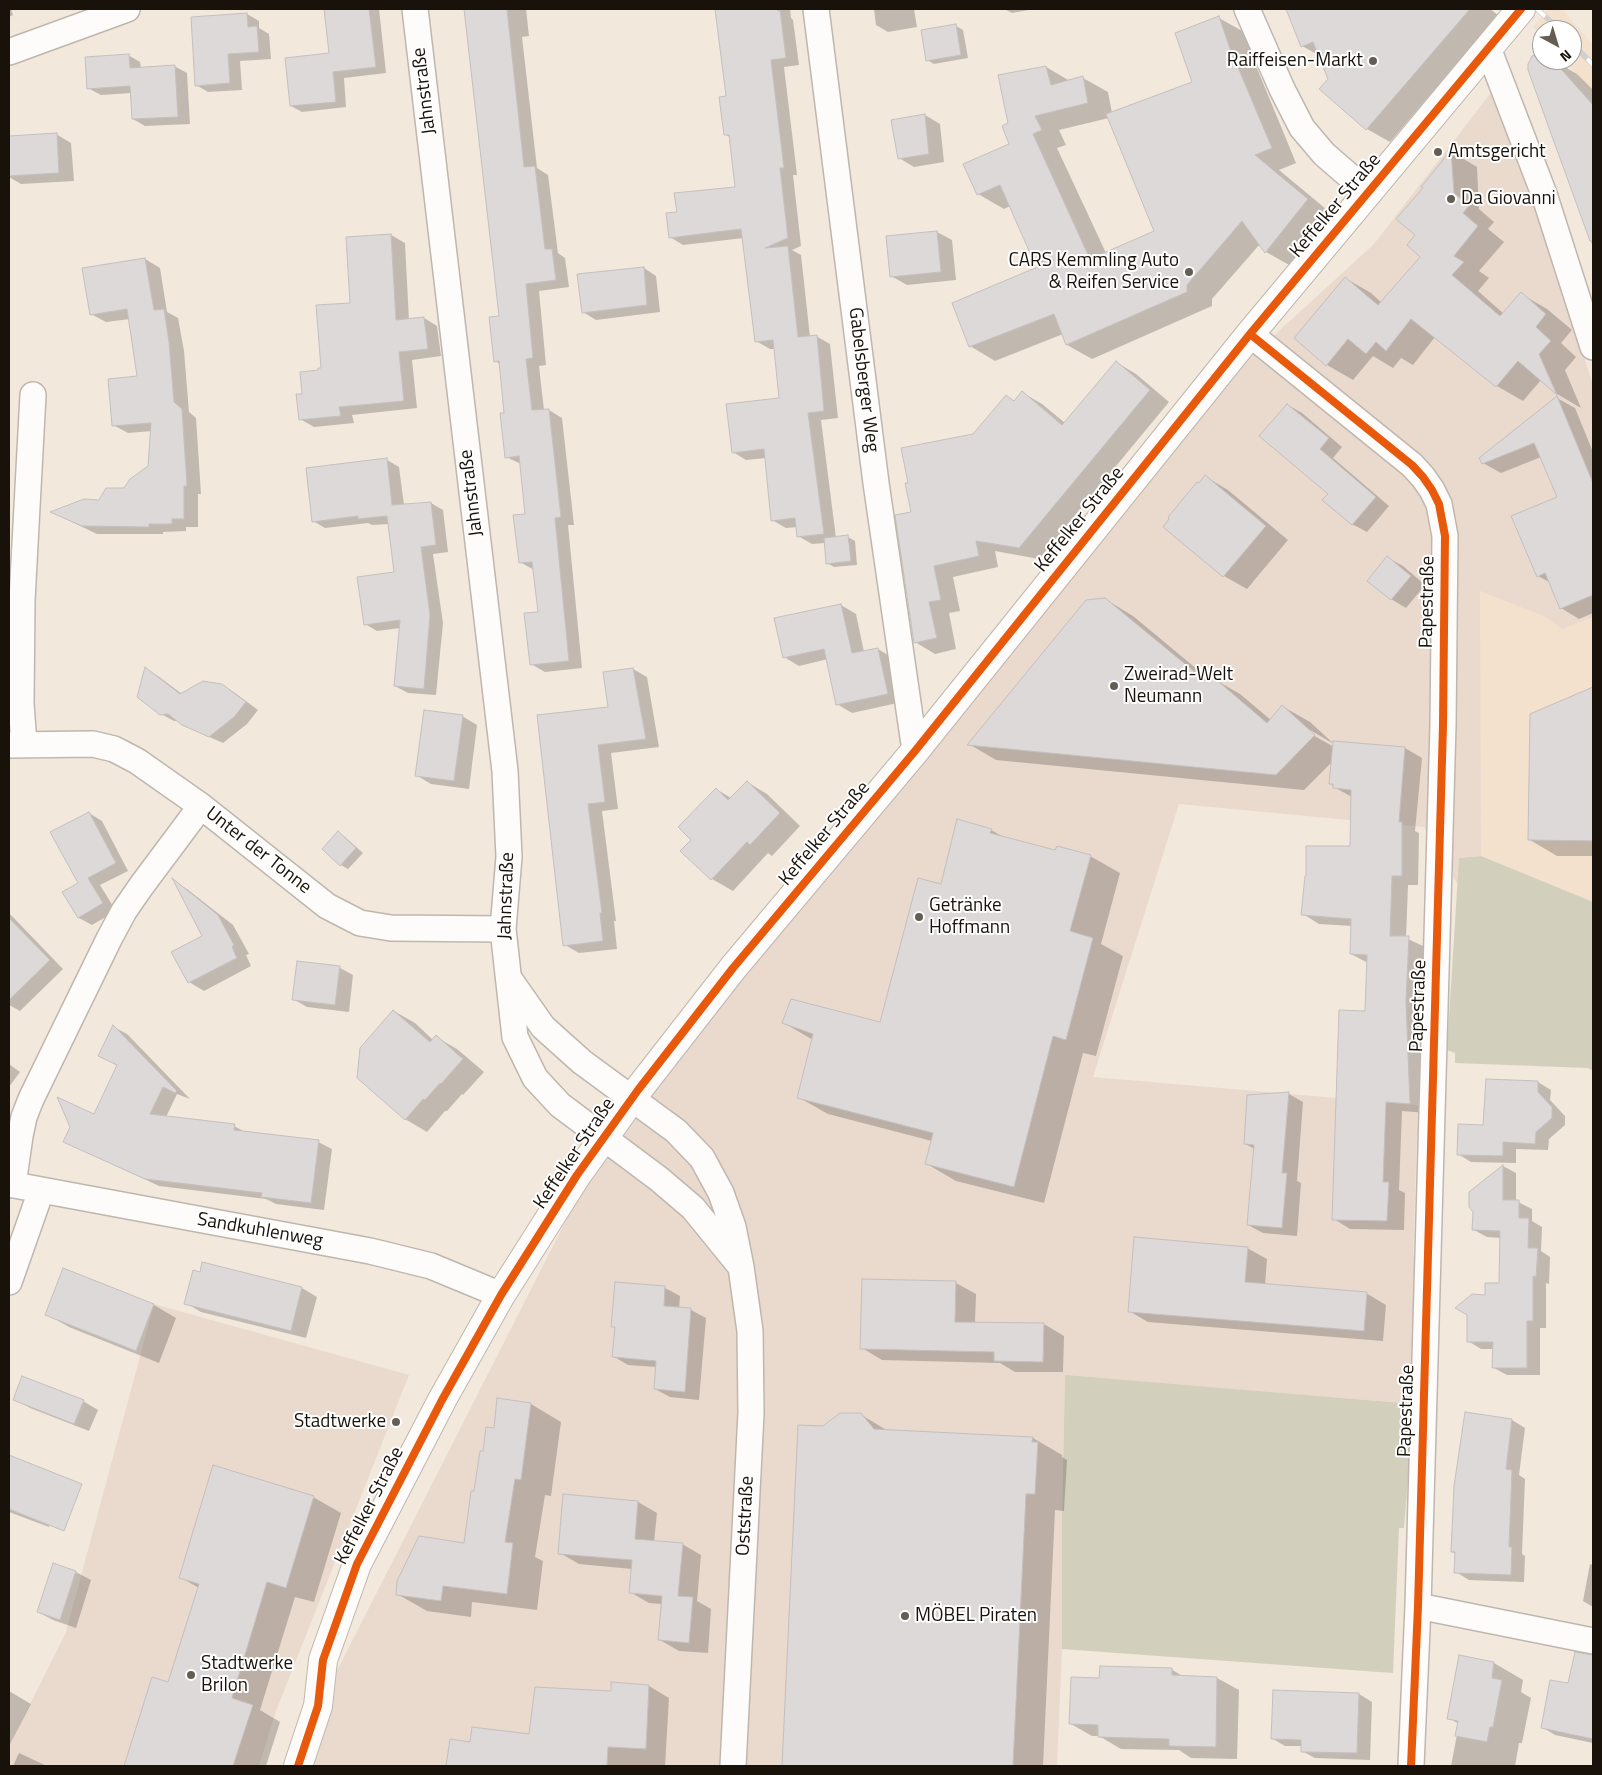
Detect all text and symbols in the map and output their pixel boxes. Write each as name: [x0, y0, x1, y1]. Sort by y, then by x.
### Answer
north arrow: [1532, 20, 1582, 70]
text: N: [1556, 45, 1577, 67]
street label: Jahnstraße: [408, 46, 442, 136]
place label: Raiffeisen-Markt: [1227, 50, 1363, 72]
marker: Raiffeisen-Markt: [1367, 55, 1379, 67]
place label: Amtsgericht: [1448, 141, 1546, 163]
marker: Amtsgericht: [1432, 146, 1444, 158]
street label: Keffelker Straße: [1286, 149, 1386, 263]
place label: Da Giovanni: [1461, 188, 1556, 210]
marker: Da Giovanni: [1445, 193, 1457, 205]
place label: CARS Kemmling Auto & Reifen Service: [1008, 250, 1179, 294]
marker: CARS Kemmling Auto & Reifen Service: [1183, 266, 1195, 278]
street label: Gabelsberger Weg: [843, 306, 883, 454]
street label: Jahnstraße: [455, 448, 489, 538]
street label: Keffelker Straße: [1031, 463, 1129, 577]
street label: Papestraße: [1416, 556, 1440, 648]
place label: Zweirad-Welt Neumann: [1124, 664, 1233, 708]
marker: Zweirad-Welt Neumann: [1108, 680, 1120, 692]
street label: Keffelker Straße: [775, 777, 875, 891]
street label: Unter der Tonne: [201, 803, 315, 899]
street label: Jahnstraße: [494, 852, 520, 940]
place label: Getränke Hoffmann: [929, 895, 1010, 939]
marker: Getränke Hoffmann: [913, 911, 925, 923]
street label: Papestraße: [1406, 959, 1432, 1053]
street label: Keffelker Straße: [529, 1094, 621, 1214]
street label: Sandkuhlenweg: [195, 1209, 325, 1253]
street label: Papestraße: [1394, 1364, 1420, 1458]
place label: Stadtwerke: [294, 1411, 386, 1433]
marker: Stadtwerke: [390, 1416, 402, 1428]
street label: Keffelker Straße: [331, 1443, 409, 1569]
street label: Oststraße: [733, 1475, 759, 1557]
place label: MÖBEL Piraten: [915, 1605, 1037, 1627]
marker: MÖBEL Piraten: [899, 1610, 911, 1622]
place label: Stadtwerke Brilon: [201, 1653, 293, 1697]
marker: Stadtwerke Brilon: [185, 1669, 197, 1681]

